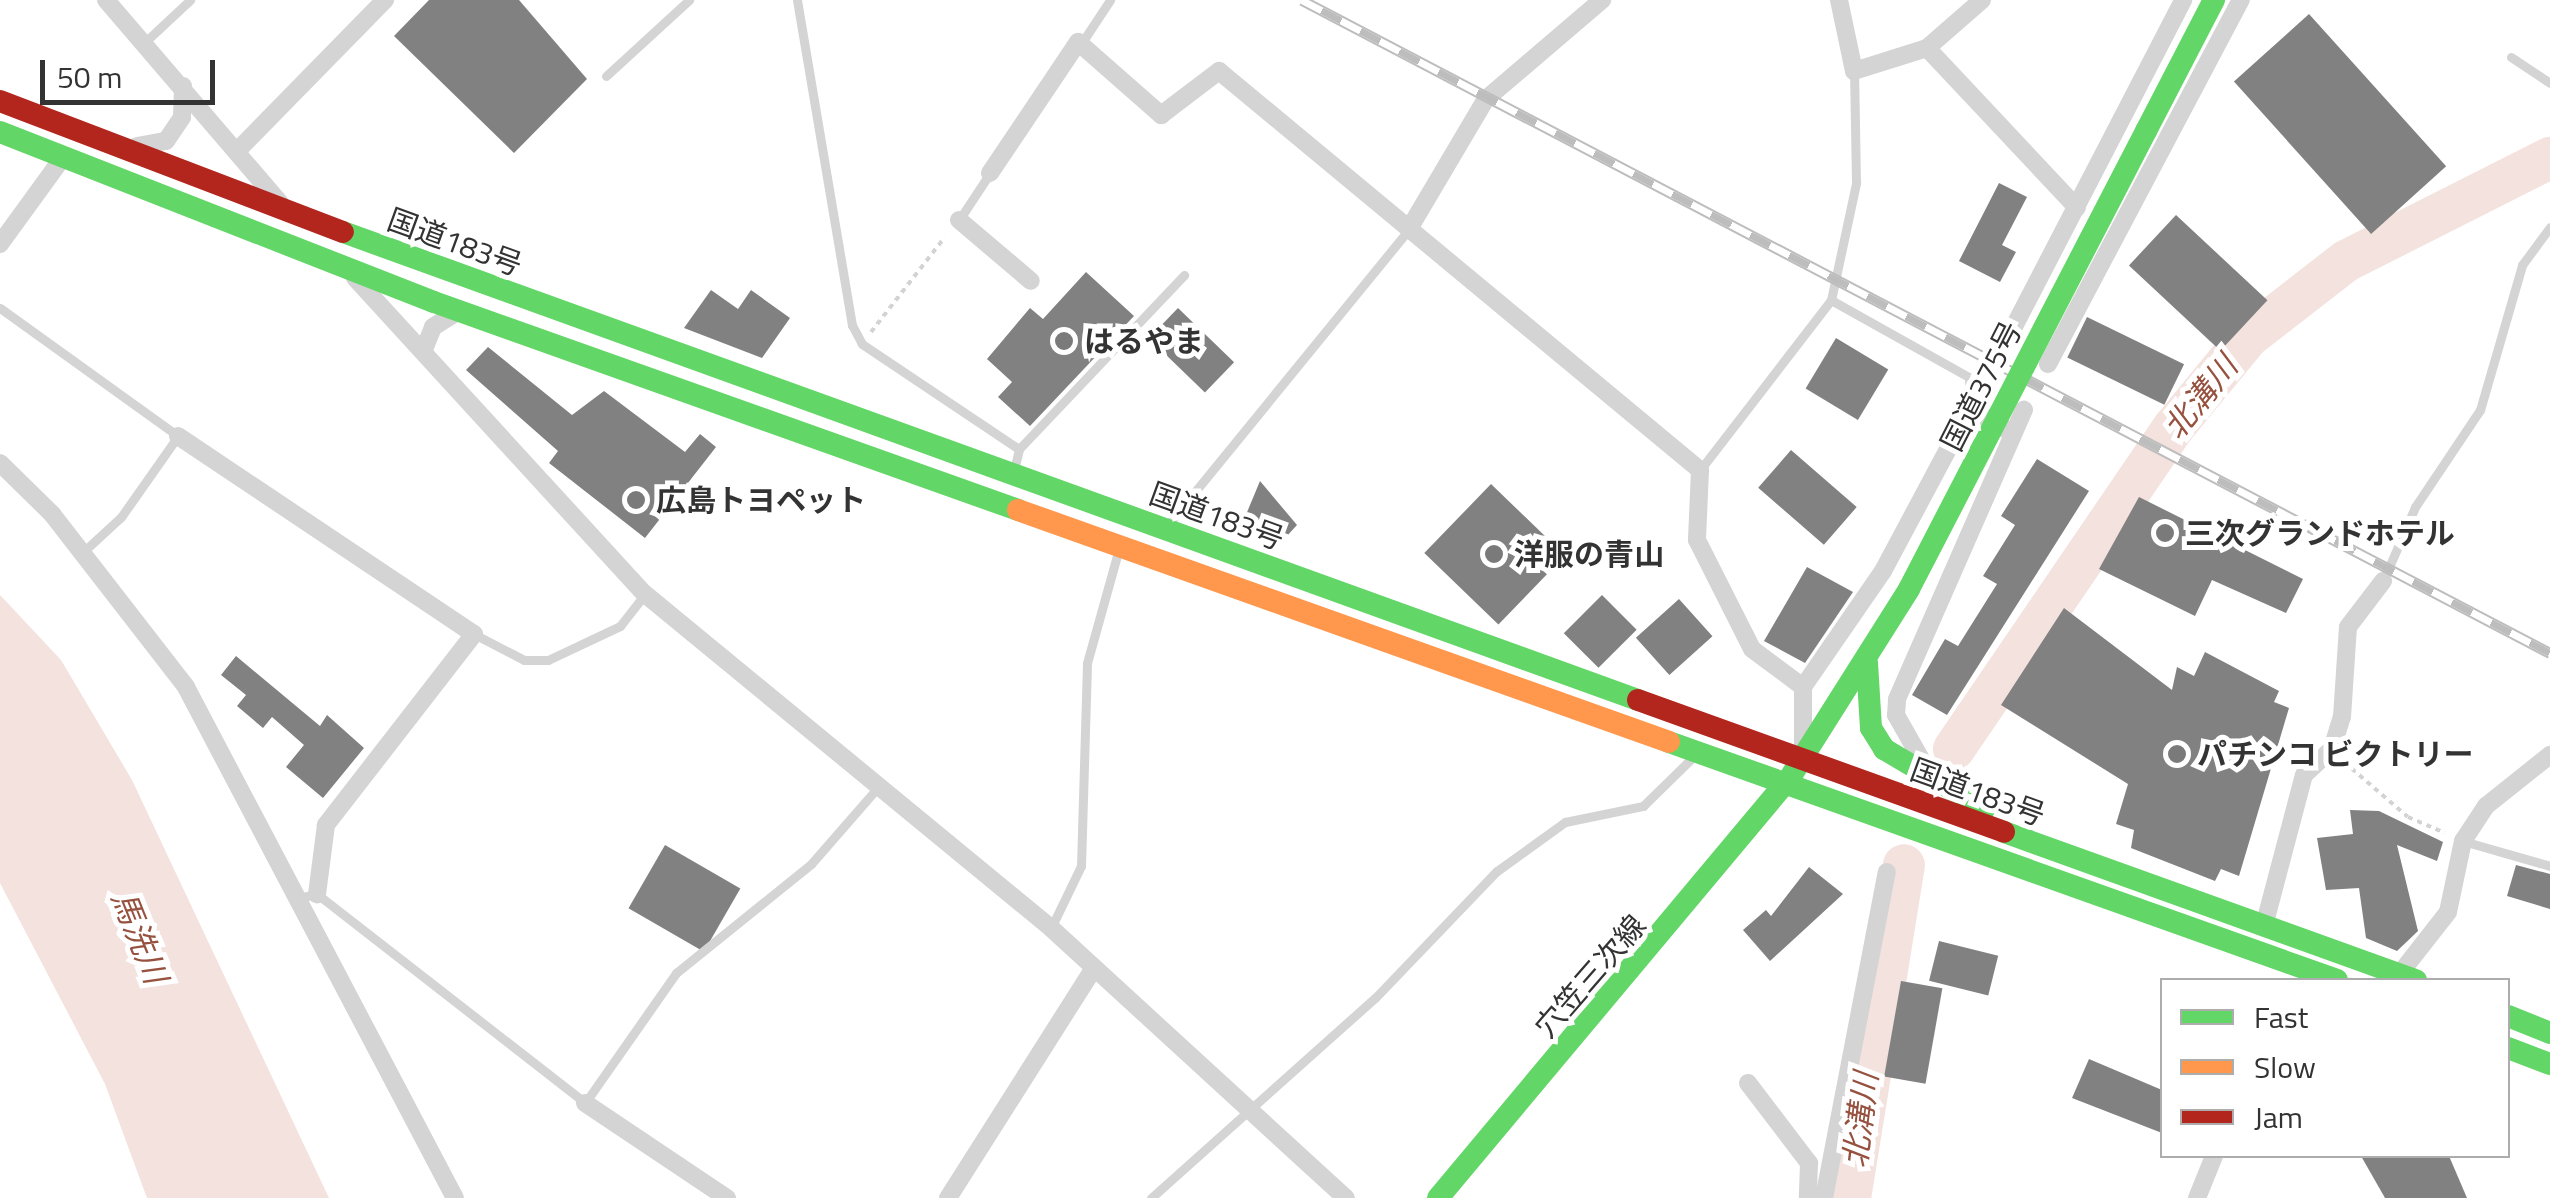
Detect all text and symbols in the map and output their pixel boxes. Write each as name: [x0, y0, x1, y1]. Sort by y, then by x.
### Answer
scale bar: [45, 40, 220, 102]
text: 50 m: [57, 54, 122, 100]
street label: 国道183号: [383, 201, 527, 283]
street label: 国道375号: [1933, 315, 2029, 457]
place label: はるやま: [1084, 323, 1204, 359]
marker: はるやま: [1053, 330, 1075, 352]
water label: 北溝川: [2155, 348, 2245, 446]
street label: 国道183号: [1145, 475, 1289, 557]
place label: 広島トヨペット: [656, 482, 866, 518]
marker: 広島トヨペット: [625, 489, 647, 511]
place label: 三次グランドホテル: [2185, 515, 2455, 551]
marker: 三次グランドホテル: [2154, 522, 2176, 544]
place label: 洋服の青山: [1514, 536, 1664, 572]
marker: 洋服の青山: [1483, 543, 1505, 565]
place label: パチンコ ビクトリー: [2197, 736, 2474, 772]
marker: パチンコ ビクトリー: [2166, 743, 2188, 765]
street label: 国道183号: [1906, 751, 2050, 833]
water label: 馬洗川: [104, 885, 176, 989]
street label: 穴笠三次線: [1527, 908, 1653, 1044]
legend: [2160, 978, 2510, 1158]
text: Fast: [2254, 994, 2308, 1040]
text: Slow: [2254, 1044, 2316, 1090]
water label: 北溝川: [1835, 1070, 1885, 1170]
text: Jam: [2254, 1094, 2303, 1140]

